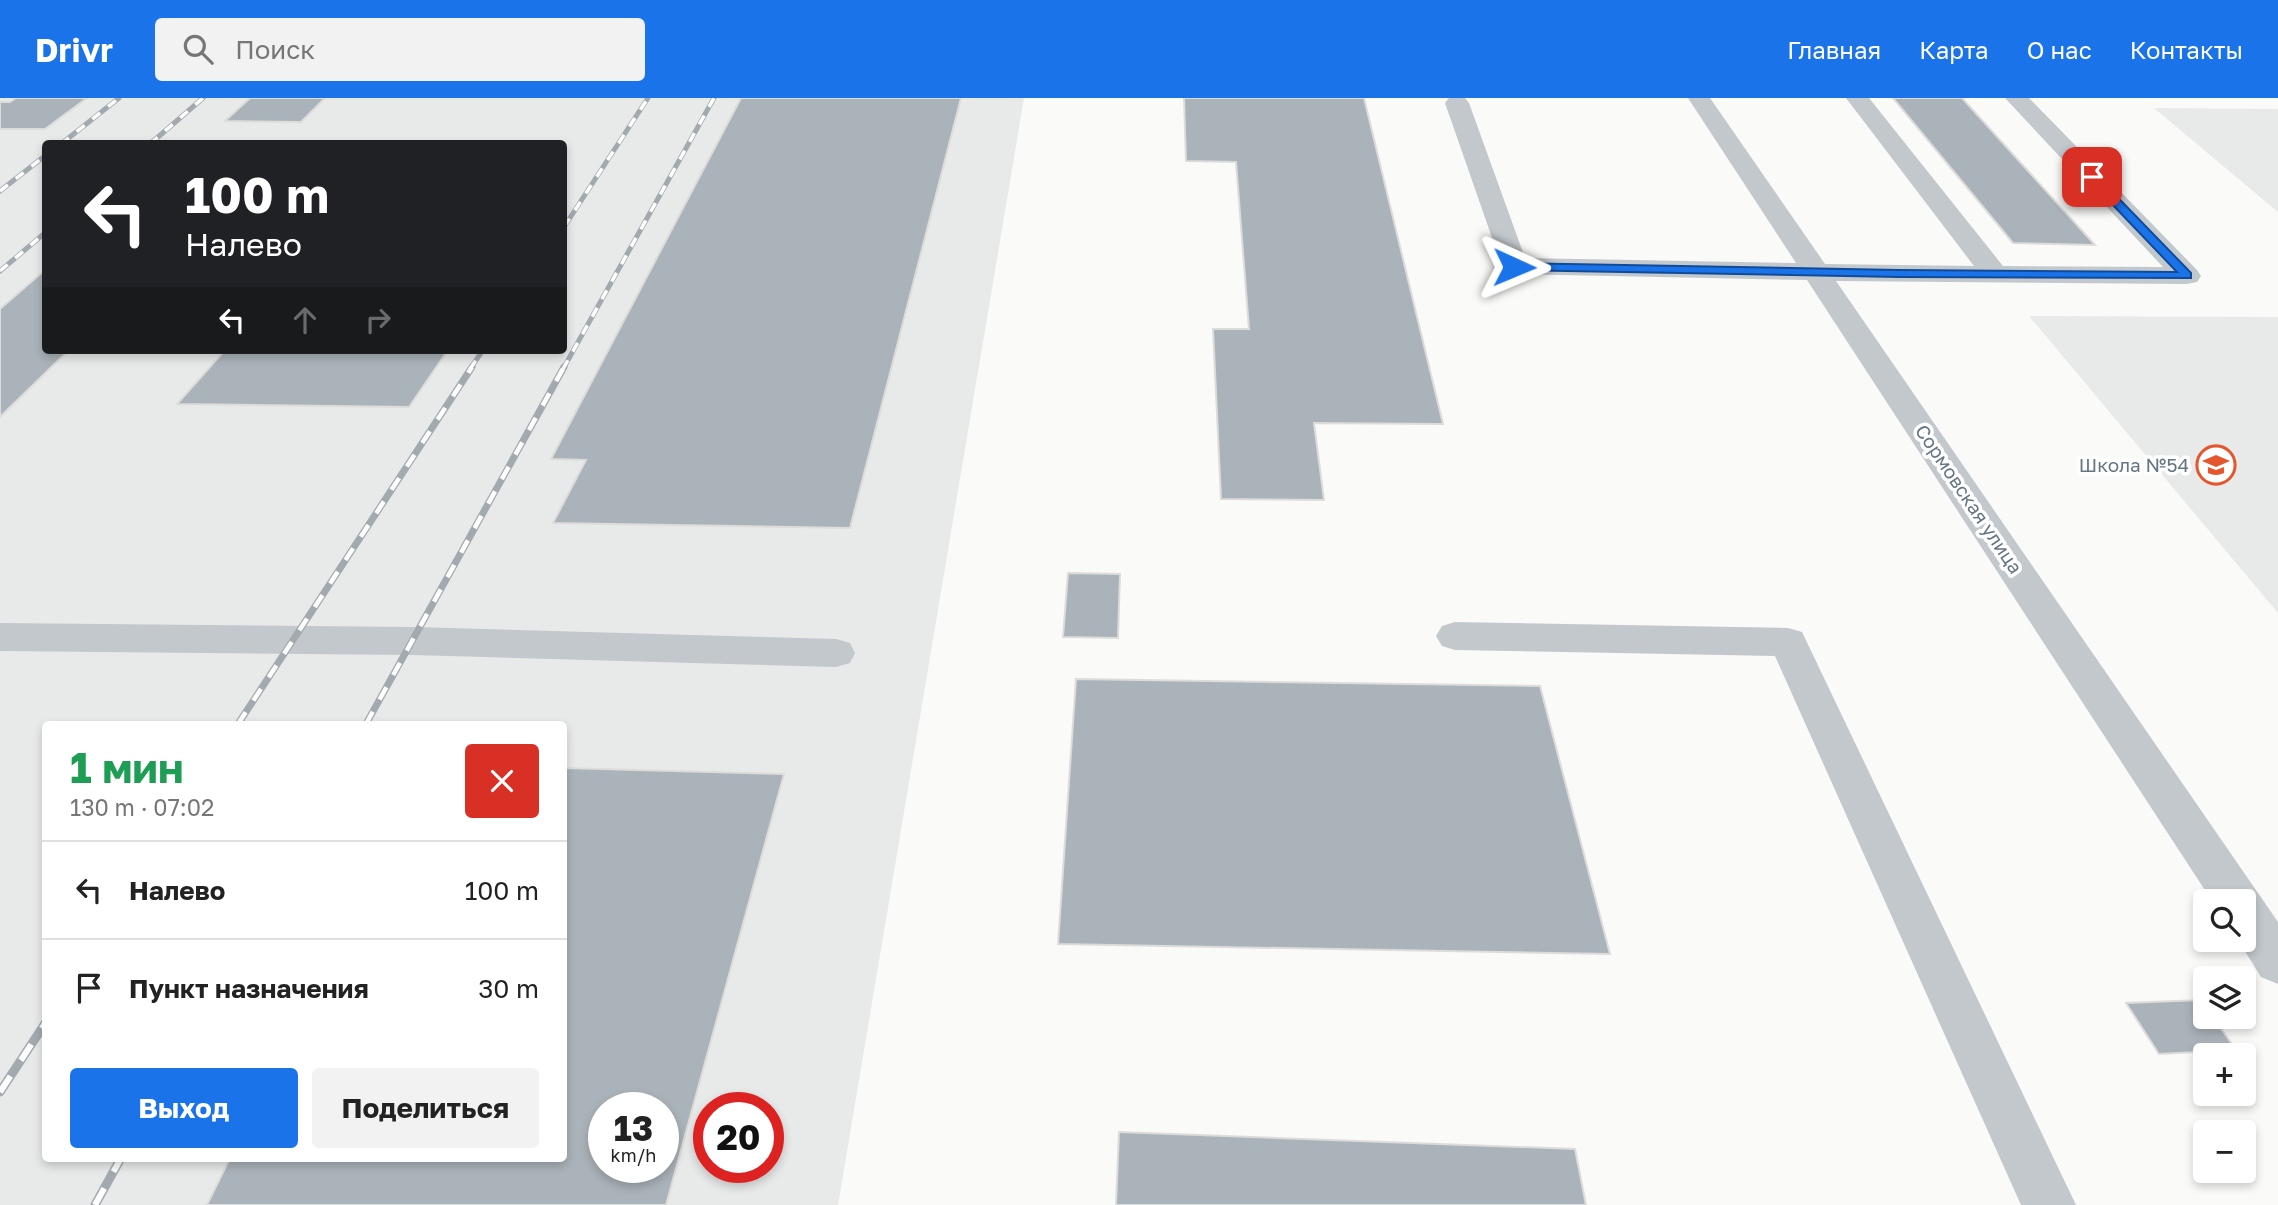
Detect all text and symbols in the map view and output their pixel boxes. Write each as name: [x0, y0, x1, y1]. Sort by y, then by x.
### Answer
search box: [155, 18, 645, 81]
text: Drivr: [35, 30, 113, 69]
icon: search: [179, 30, 217, 68]
text: Поиск: [235, 34, 315, 65]
text: Главная: [1787, 35, 1881, 64]
text: Карта: [1919, 35, 1989, 64]
text: О нас: [2027, 35, 2092, 64]
text: Контакты: [2130, 35, 2243, 64]
pin: [2062, 147, 2122, 207]
icon: arrive: [2073, 158, 2111, 196]
text: 100 m: [185, 165, 329, 224]
icon: left: [70, 168, 161, 259]
text: Налево: [185, 225, 302, 263]
position arrow: [1477, 230, 1551, 304]
icon: left: [213, 301, 251, 339]
icon: ahead: [286, 301, 324, 339]
icon: right: [359, 301, 397, 339]
street label: Сормовская улица: [1911, 420, 2028, 578]
school or university icon: Школа №54: [2195, 444, 2237, 486]
place label: Школа №54: [2079, 453, 2189, 476]
text: 1 мин: [70, 742, 184, 792]
button: close: [465, 744, 539, 818]
text: 130 m · 07:02: [70, 793, 214, 821]
icon: left: [70, 871, 108, 909]
text: Налево: [129, 875, 225, 906]
text: 100 m: [465, 875, 539, 906]
map controls: [2193, 889, 2256, 1183]
button: search: [2193, 889, 2256, 952]
button: layers: [2193, 966, 2256, 1029]
icon: arrive: [70, 969, 108, 1007]
text: Пункт назначения: [129, 973, 369, 1004]
text: 30 m: [478, 973, 539, 1004]
button: +: [2193, 1043, 2256, 1106]
button: Выход: [70, 1068, 298, 1148]
button: Поделиться: [312, 1068, 539, 1148]
speed limit sign: 20: [693, 1092, 784, 1183]
text: 13: [614, 1107, 653, 1149]
button: −: [2193, 1120, 2256, 1183]
text: km/h: [611, 1144, 656, 1166]

